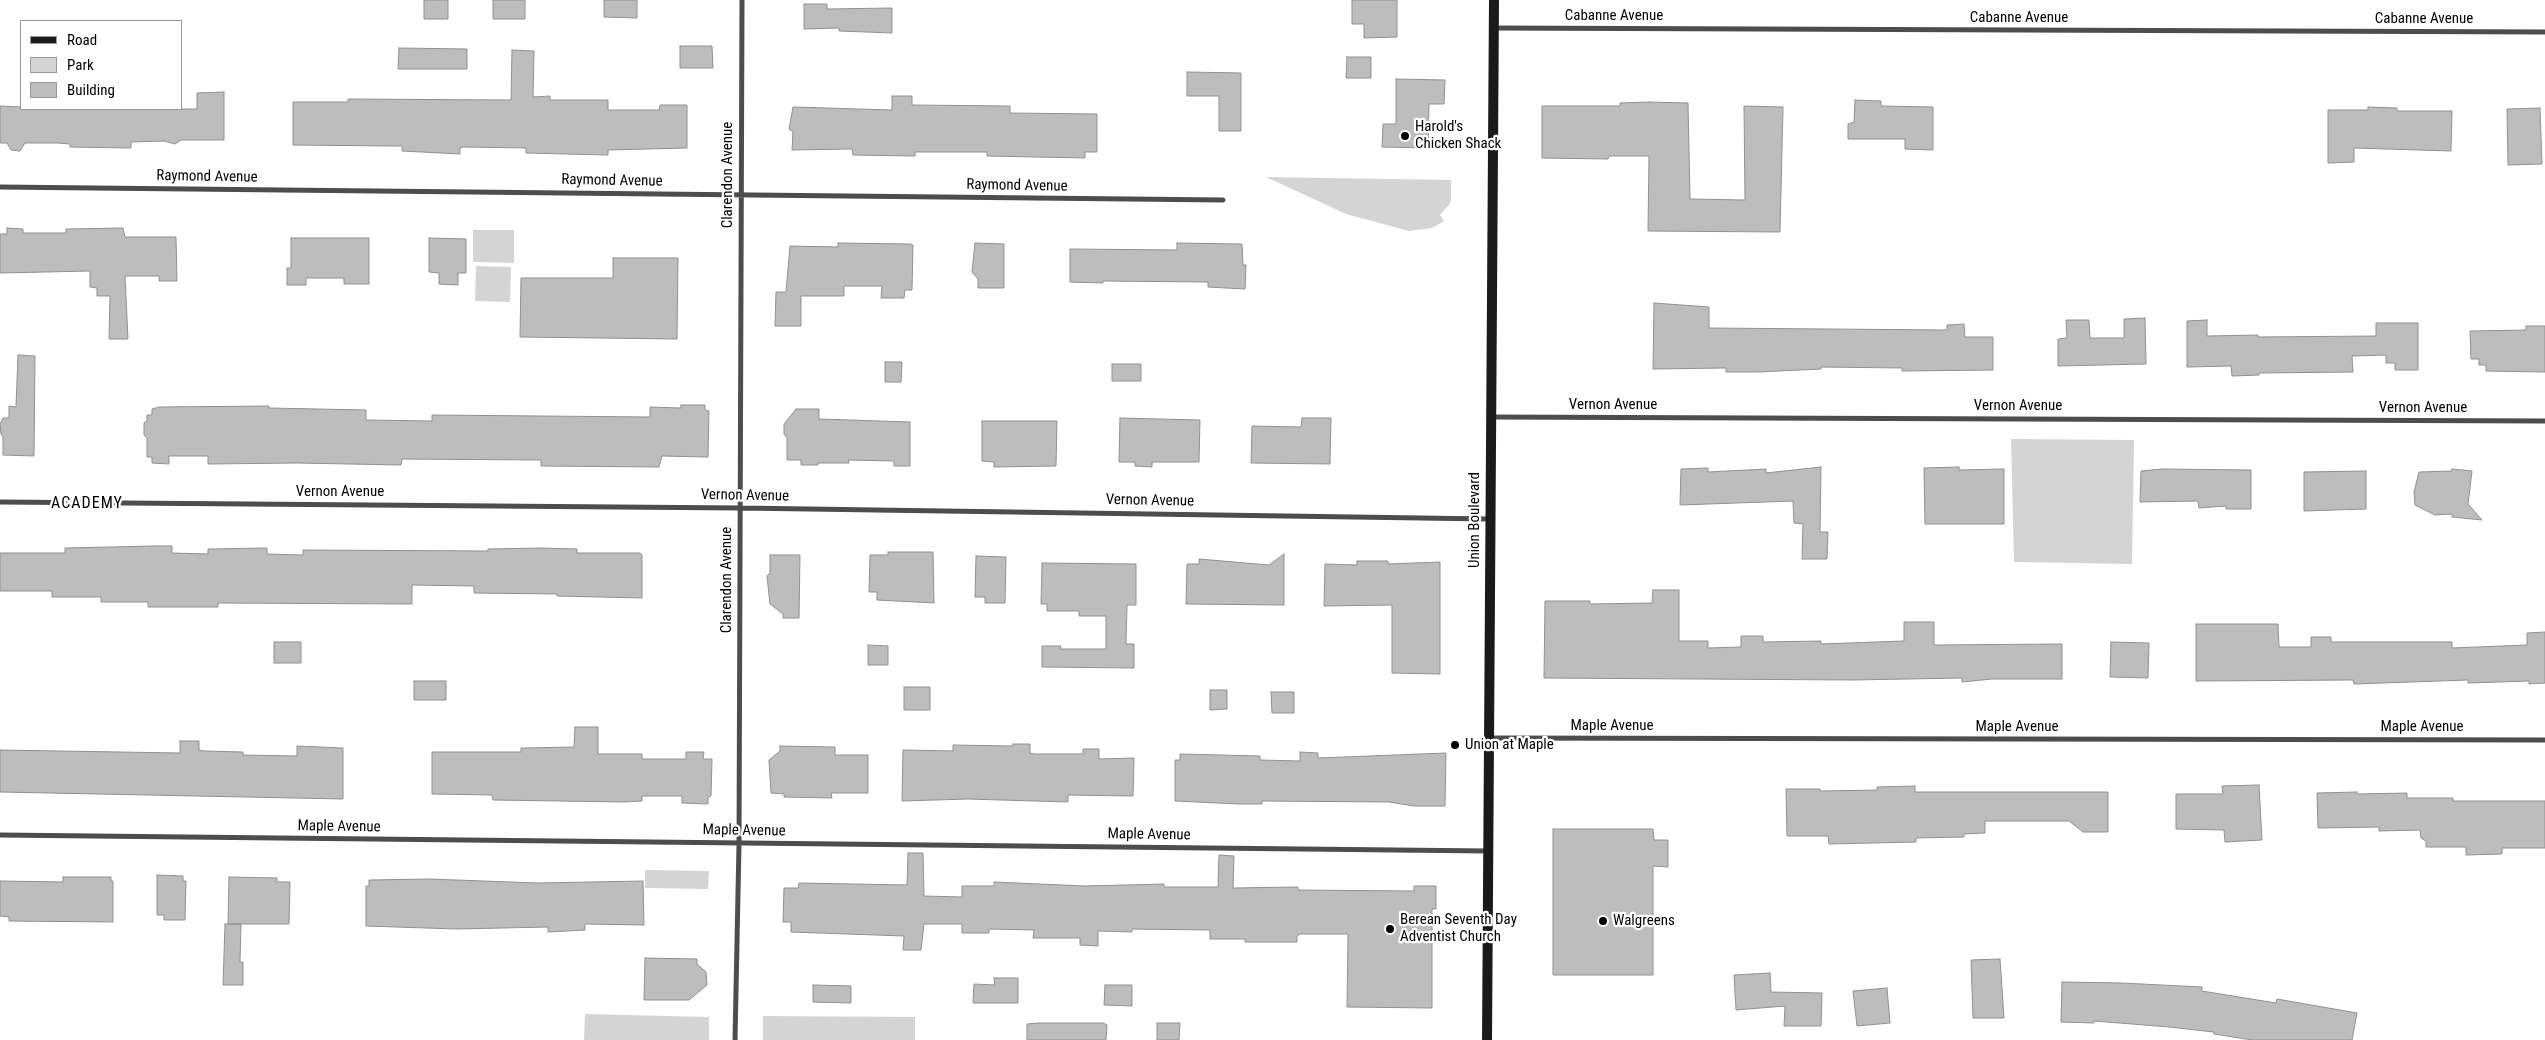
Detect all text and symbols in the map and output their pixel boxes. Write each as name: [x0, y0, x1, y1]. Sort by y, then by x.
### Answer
street label: Cabanne Avenue: [1565, 7, 1663, 25]
street label: Cabanne Avenue: [1970, 9, 2068, 27]
street label: Cabanne Avenue: [2375, 10, 2473, 28]
legend: [20, 20, 182, 110]
text: Road: [67, 31, 97, 49]
text: Park: [67, 56, 94, 74]
text: Building: [67, 81, 115, 99]
place label: Harold's Chicken Shack: [1415, 118, 1501, 153]
street label: Clarendon Avenue: [719, 122, 737, 228]
marker: Harold's Chicken Shack: [1399, 130, 1411, 142]
street label: Raymond Avenue: [156, 167, 258, 187]
street label: Raymond Avenue: [561, 171, 663, 191]
street label: Raymond Avenue: [966, 176, 1068, 196]
street label: Vernon Avenue: [1569, 396, 1657, 414]
street label: Vernon Avenue: [1974, 397, 2062, 415]
street label: Vernon Avenue: [2379, 399, 2467, 417]
street label: Union Boulevard: [1466, 472, 1484, 568]
street label: Vernon Avenue: [296, 483, 384, 501]
street label: Vernon Avenue: [701, 486, 789, 506]
street label: Vernon Avenue: [1106, 491, 1194, 511]
district label: ACADEMY: [50, 494, 124, 514]
street label: Clarendon Avenue: [718, 527, 736, 633]
street label: Maple Avenue: [1570, 717, 1654, 735]
street label: Maple Avenue: [1975, 718, 2059, 736]
street label: Maple Avenue: [2380, 718, 2464, 736]
place label: Union at Maple: [1465, 736, 1554, 754]
marker: Union at Maple: [1449, 739, 1461, 751]
street label: Maple Avenue: [297, 817, 381, 837]
street label: Maple Avenue: [702, 821, 786, 841]
street label: Maple Avenue: [1107, 825, 1191, 845]
place label: Berean Seventh Day Adventist Church: [1400, 911, 1517, 946]
place label: Walgreens: [1613, 912, 1675, 930]
marker: Walgreens: [1597, 915, 1609, 927]
marker: Berean Seventh Day Adventist Church: [1384, 923, 1396, 935]

